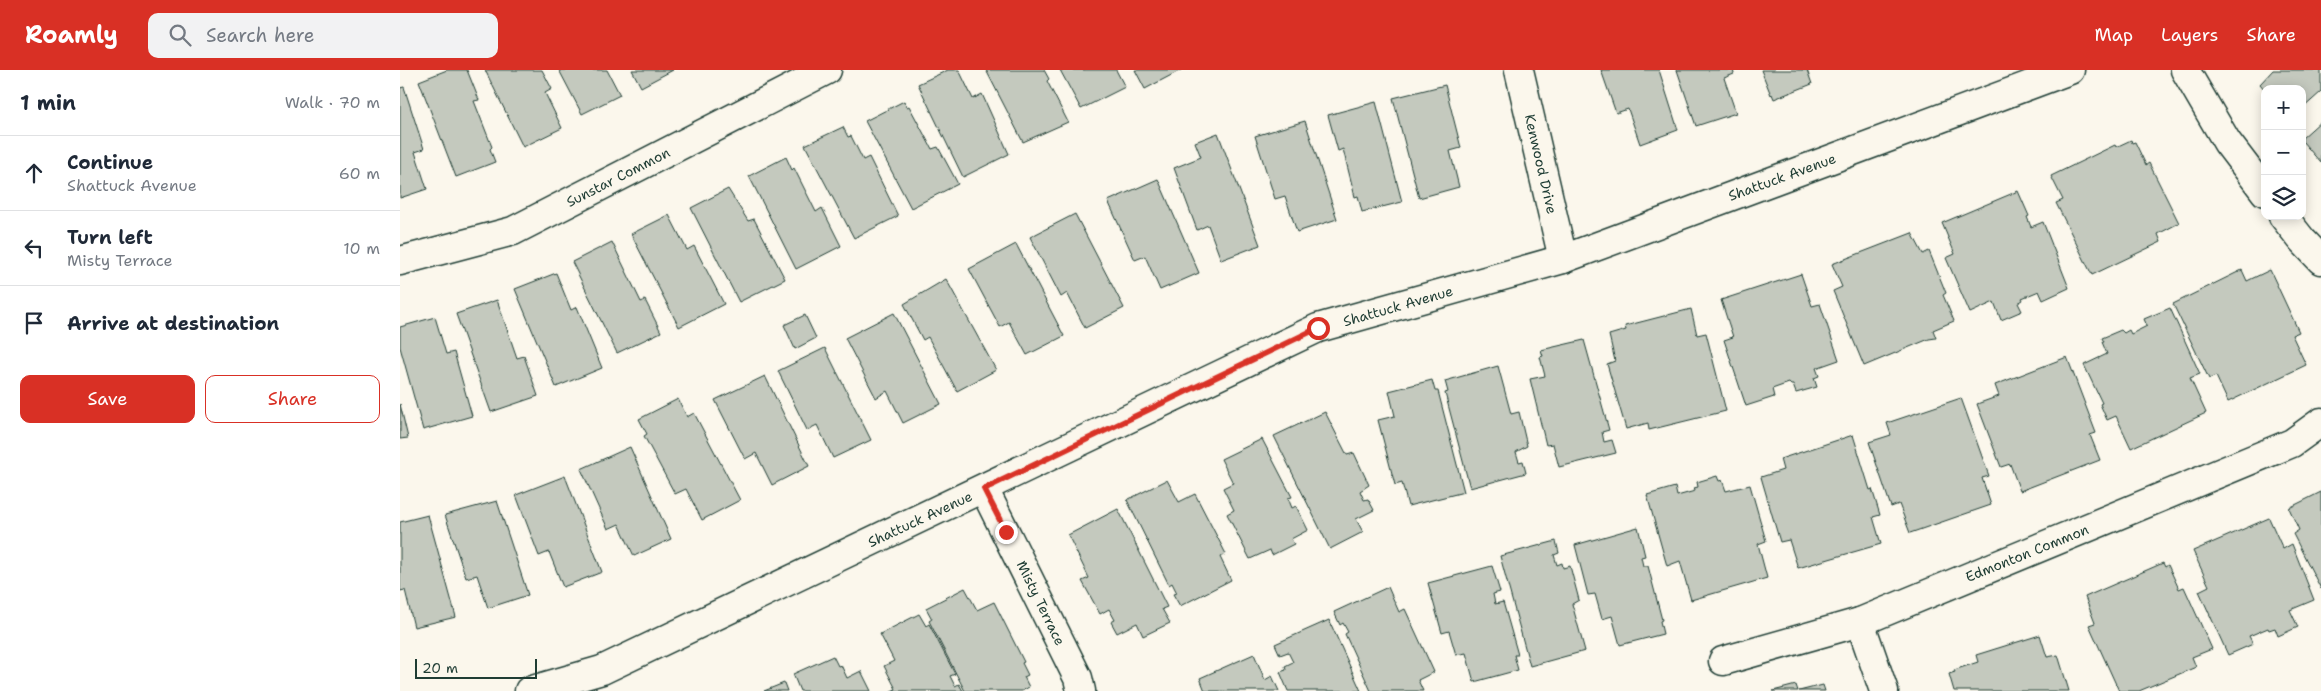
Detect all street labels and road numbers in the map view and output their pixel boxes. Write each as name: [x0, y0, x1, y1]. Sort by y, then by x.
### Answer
street label: Kenwood Drive: [1521, 112, 1561, 216]
street label: Sunstar Common: [563, 143, 673, 211]
street label: Shattuck Avenue: [1726, 149, 1838, 205]
street label: Shattuck Avenue: [1341, 282, 1455, 330]
street label: Shattuck Avenue: [865, 487, 975, 551]
street label: Edmonton Common: [1963, 520, 2092, 586]
street label: Misty Terrace: [1013, 558, 1069, 649]

